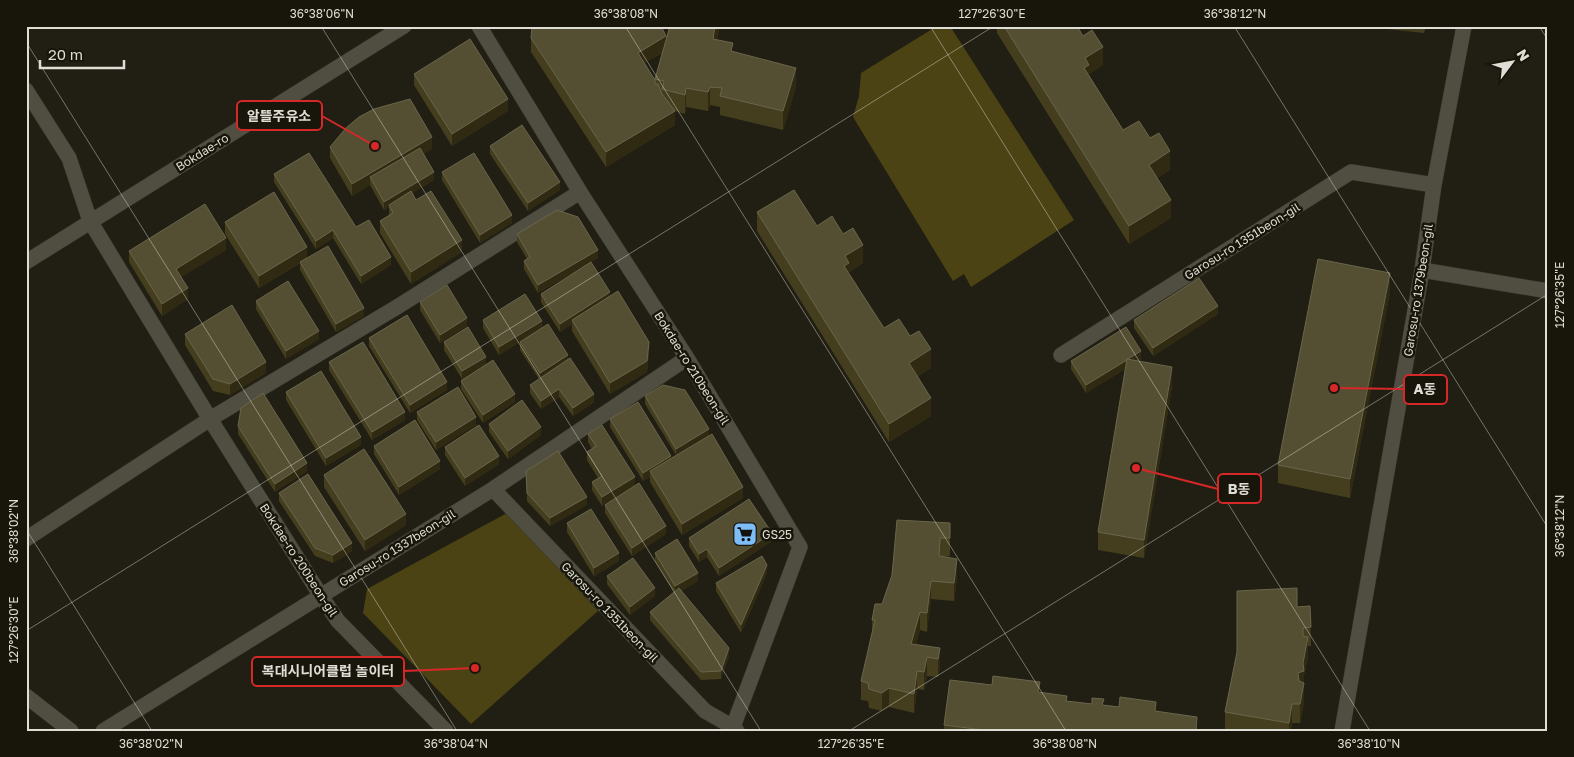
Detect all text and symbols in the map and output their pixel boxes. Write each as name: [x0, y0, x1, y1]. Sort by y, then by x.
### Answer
text: 36°38'06"N: [290, 6, 354, 21]
text: 36°38'08"N: [594, 6, 658, 21]
text: 127°26'30"E: [958, 6, 1026, 21]
text: 36°38'12"N: [1204, 6, 1266, 21]
scale bar: [40, 38, 124, 70]
north arrow: [1486, 38, 1536, 88]
text: 20 m: [48, 45, 83, 63]
text: N: [1513, 46, 1533, 64]
callout: 알뜰주유소: [237, 101, 322, 130]
text: 알뜰주유소: [247, 107, 311, 124]
street label: Bokdae-ro: [173, 130, 231, 174]
street label: Garosu-ro 1351beon-gil: [1181, 199, 1303, 283]
street label: Garosu-ro 1379beon-gil: [1400, 222, 1436, 358]
text: 127°26'35"E: [1552, 262, 1567, 328]
street label: Bokdae-ro 210beon-gil: [651, 309, 733, 427]
callout: A동: [1404, 375, 1447, 404]
text: A동: [1414, 380, 1437, 397]
callout: B동: [1218, 474, 1261, 503]
text: B동: [1228, 480, 1250, 497]
text: 36°38'12"N: [1552, 495, 1567, 557]
text: 36°38'02"N: [6, 499, 21, 563]
street label: Bokdae-ro 200beon-gil: [257, 501, 341, 620]
street label: Garosu-ro 1337beon-gil: [336, 506, 458, 590]
supermarket icon: GS25: [732, 521, 758, 547]
place label: GS25: [762, 527, 792, 542]
street label: Garosu-ro 1351beon-gil: [558, 559, 662, 665]
text: 127°26'30"E: [6, 596, 21, 664]
callout: 복대시니어클럽 놀이터: [252, 657, 404, 686]
text: 복대시니어클럽 놀이터: [262, 662, 394, 679]
text: 36°38'02"N: [119, 736, 183, 751]
text: 36°38'04"N: [424, 736, 488, 751]
text: 127°26'35"E: [818, 736, 884, 751]
text: 36°38'08"N: [1033, 736, 1097, 751]
text: 36°38'10"N: [1337, 736, 1401, 751]

